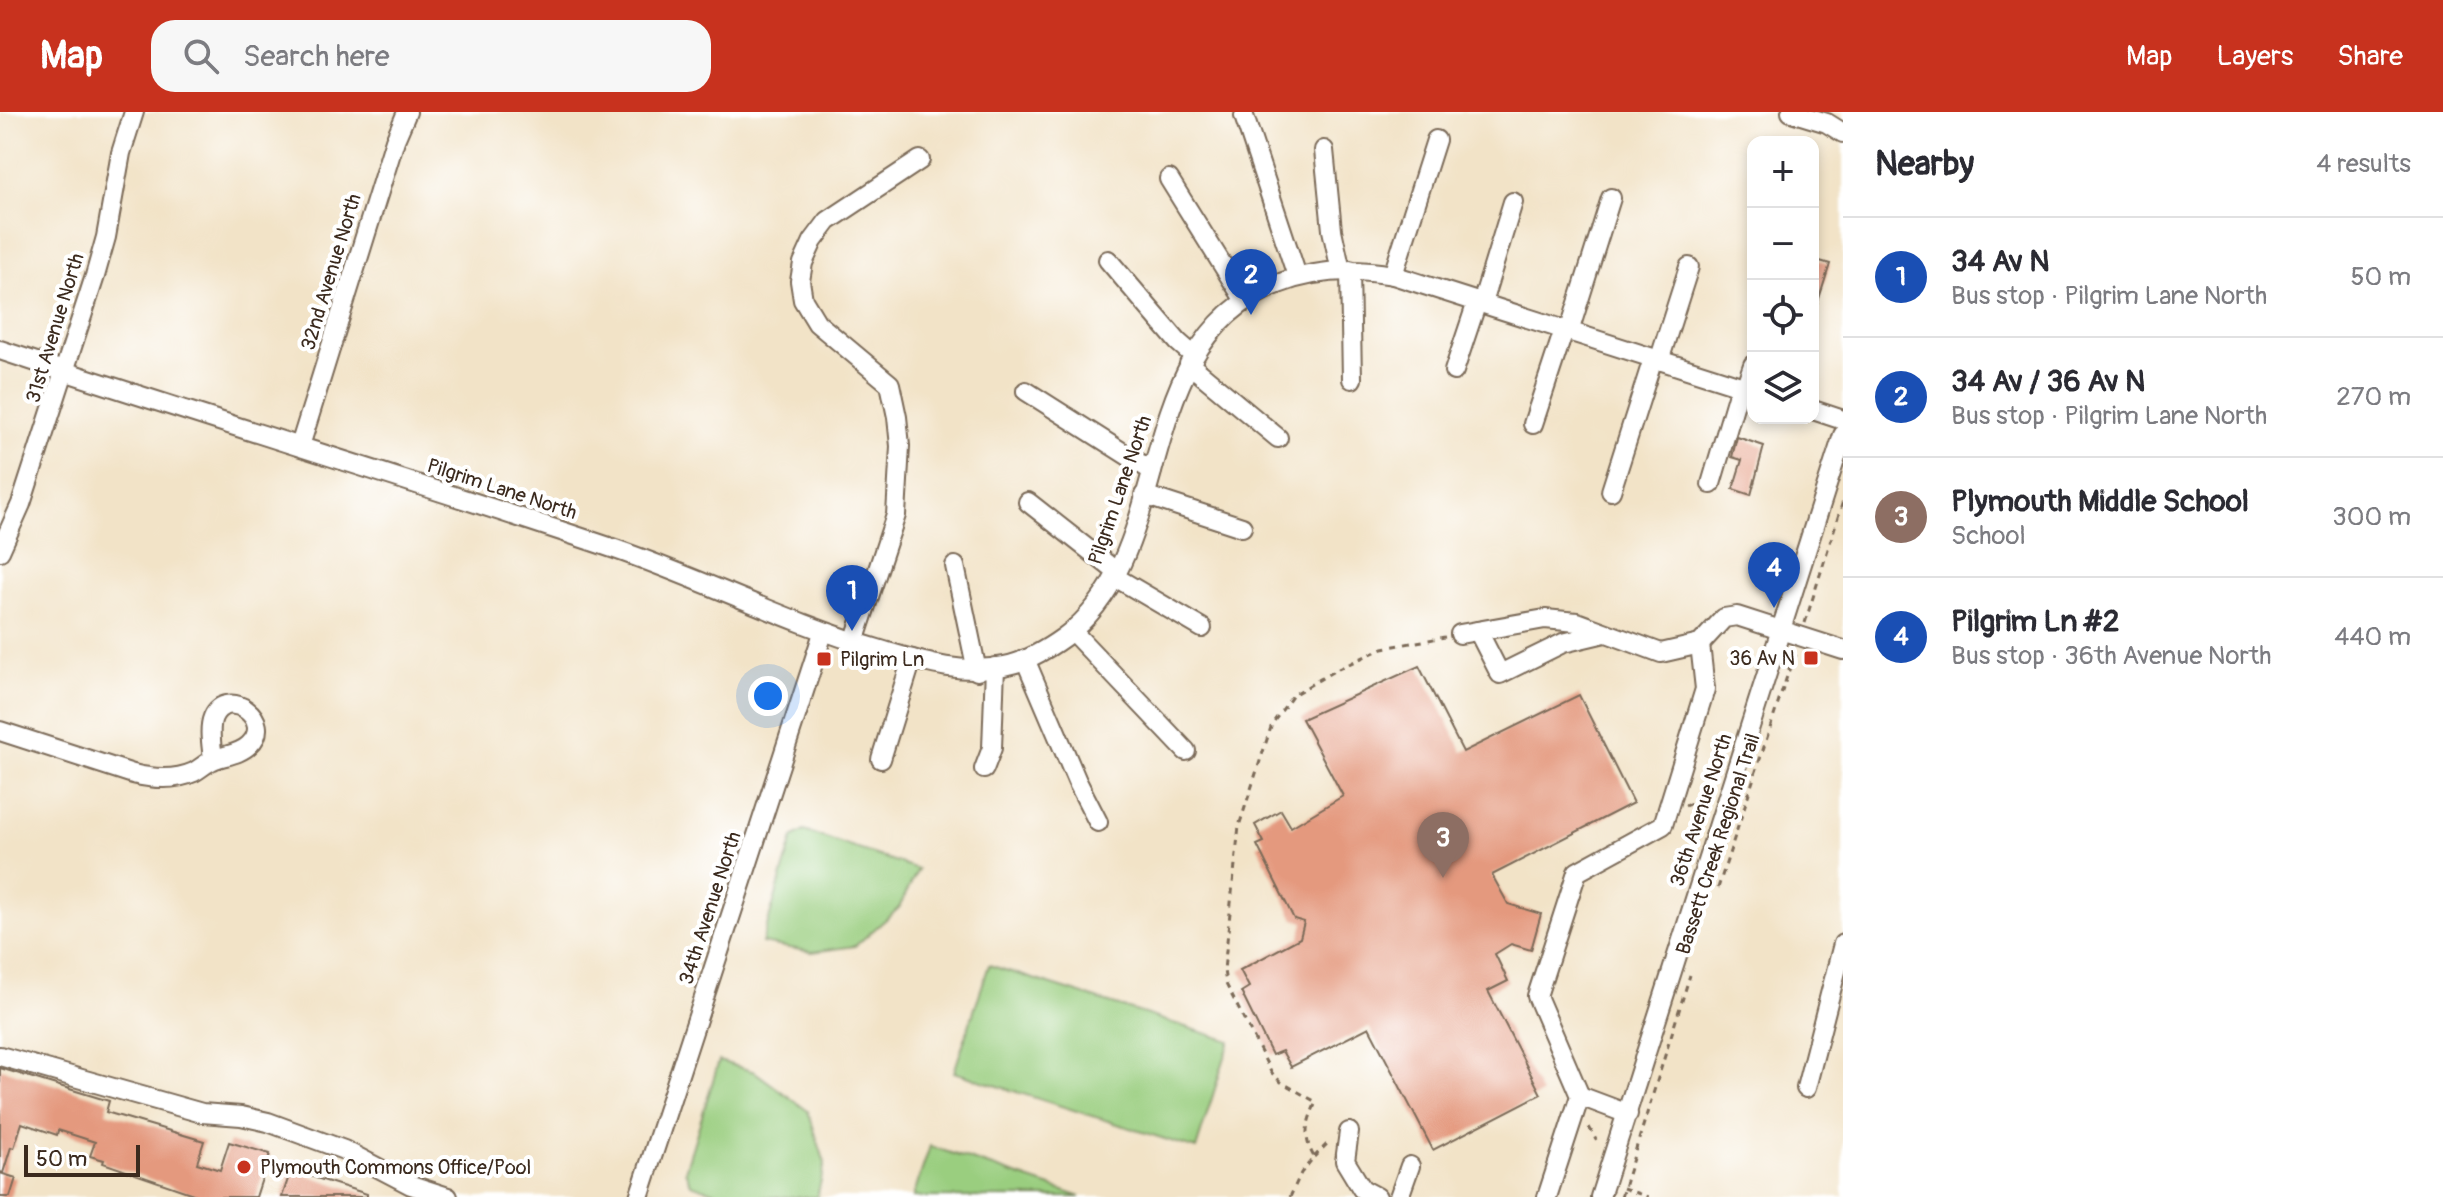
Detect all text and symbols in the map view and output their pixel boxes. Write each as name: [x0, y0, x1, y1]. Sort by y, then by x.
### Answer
search box: [151, 20, 711, 92]
text: Map: [40, 32, 103, 80]
icon: search: [179, 34, 223, 78]
text: Search here: [243, 38, 390, 75]
text: Map: [2126, 39, 2172, 74]
text: Layers: [2216, 39, 2293, 74]
text: Share: [2337, 39, 2403, 74]
map controls: [1747, 136, 1819, 424]
button: +: [1747, 136, 1819, 208]
text: Nearby: [1875, 143, 1974, 186]
text: 4 results: [2316, 148, 2411, 180]
street label: 32nd Avenue North: [295, 191, 367, 353]
button: −: [1747, 208, 1819, 280]
text: 34 Av N: [1951, 243, 2050, 280]
pin: 2: [1225, 249, 1277, 315]
street label: 31st Avenue North: [20, 250, 90, 406]
text: 1: [1896, 261, 1906, 293]
text: 50 m: [2350, 261, 2411, 293]
button: locate: [1747, 280, 1819, 352]
text: Bus stop · Pilgrim Lane North: [1951, 280, 2267, 312]
button: layers: [1747, 352, 1819, 424]
text: 34 Av / 36 Av N: [1951, 363, 2145, 400]
text: 2: [1894, 381, 1908, 413]
text: 270 m: [2336, 381, 2411, 413]
text: Bus stop · Pilgrim Lane North: [1951, 400, 2267, 432]
street label: Pilgrim Lane North: [1083, 412, 1157, 568]
street label: Pilgrim Lane North: [424, 453, 580, 525]
text: Plymouth Middle School: [1951, 483, 2249, 520]
text: 3: [1894, 501, 1908, 533]
text: 300 m: [2332, 501, 2411, 533]
text: School: [1951, 520, 2026, 552]
pin: 4: [1748, 542, 1800, 608]
pin: 1: [826, 565, 878, 631]
text: Pilgrim Ln #2: [1951, 603, 2120, 640]
text: 4: [1893, 621, 1909, 653]
text: 440 m: [2334, 621, 2411, 653]
text: Bus stop · 36th Avenue North: [1951, 640, 2271, 672]
place label: 36 Av N: [1729, 646, 1795, 671]
place label: Pilgrim Ln: [840, 647, 924, 672]
marker: 36 Av N: [1802, 649, 1820, 667]
marker: Pilgrim Ln: [815, 650, 833, 668]
your location: [748, 676, 788, 716]
street label: 36th Avenue North: [1665, 730, 1737, 890]
street label: Bassett Creek Regional Trail: [1670, 730, 1766, 958]
pin: 3: [1417, 812, 1469, 878]
street label: 34th Avenue North: [674, 828, 746, 988]
scale bar: [24, 1141, 140, 1177]
text: 50 m: [36, 1145, 87, 1173]
place label: Plymouth Commons Office/Pool: [260, 1155, 531, 1180]
marker: Plymouth Commons Office/Pool: [235, 1158, 253, 1176]

